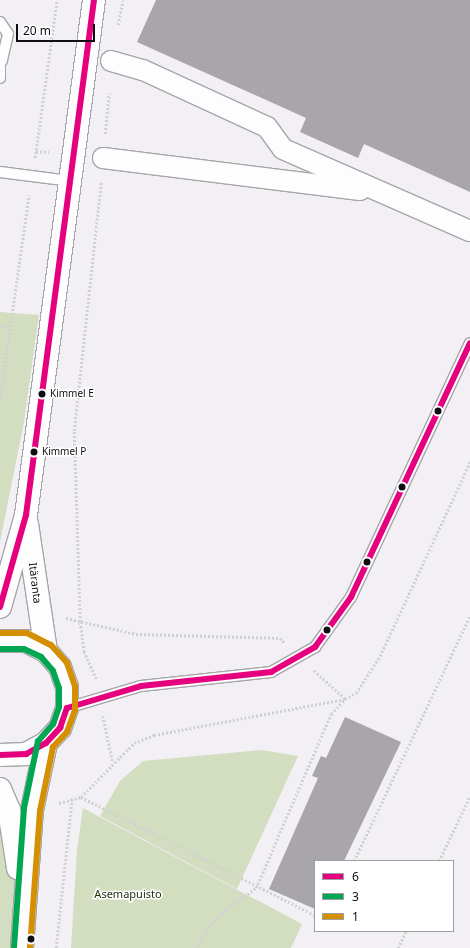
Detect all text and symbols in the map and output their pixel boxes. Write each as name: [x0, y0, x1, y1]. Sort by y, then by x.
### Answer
scale bar: [18, 16, 97, 42]
text: 20 m: [23, 22, 51, 39]
place label: Kimmel E: [50, 388, 94, 400]
marker: Kimmel E: [37, 389, 47, 399]
unlabelled marker: [433, 406, 443, 416]
place label: Kimmel P: [42, 446, 86, 458]
marker: Kimmel P: [29, 447, 39, 457]
unlabelled marker: [397, 482, 407, 492]
unlabelled marker: [362, 557, 372, 567]
street label: Itäranta: [26, 562, 44, 604]
unlabelled marker: [322, 625, 332, 635]
legend: [314, 860, 454, 932]
text: 6: [352, 868, 359, 885]
park label: Asemapuisto: [94, 887, 162, 901]
text: 3: [352, 888, 359, 905]
text: 1: [352, 908, 359, 925]
unlabelled marker: [26, 934, 36, 944]

